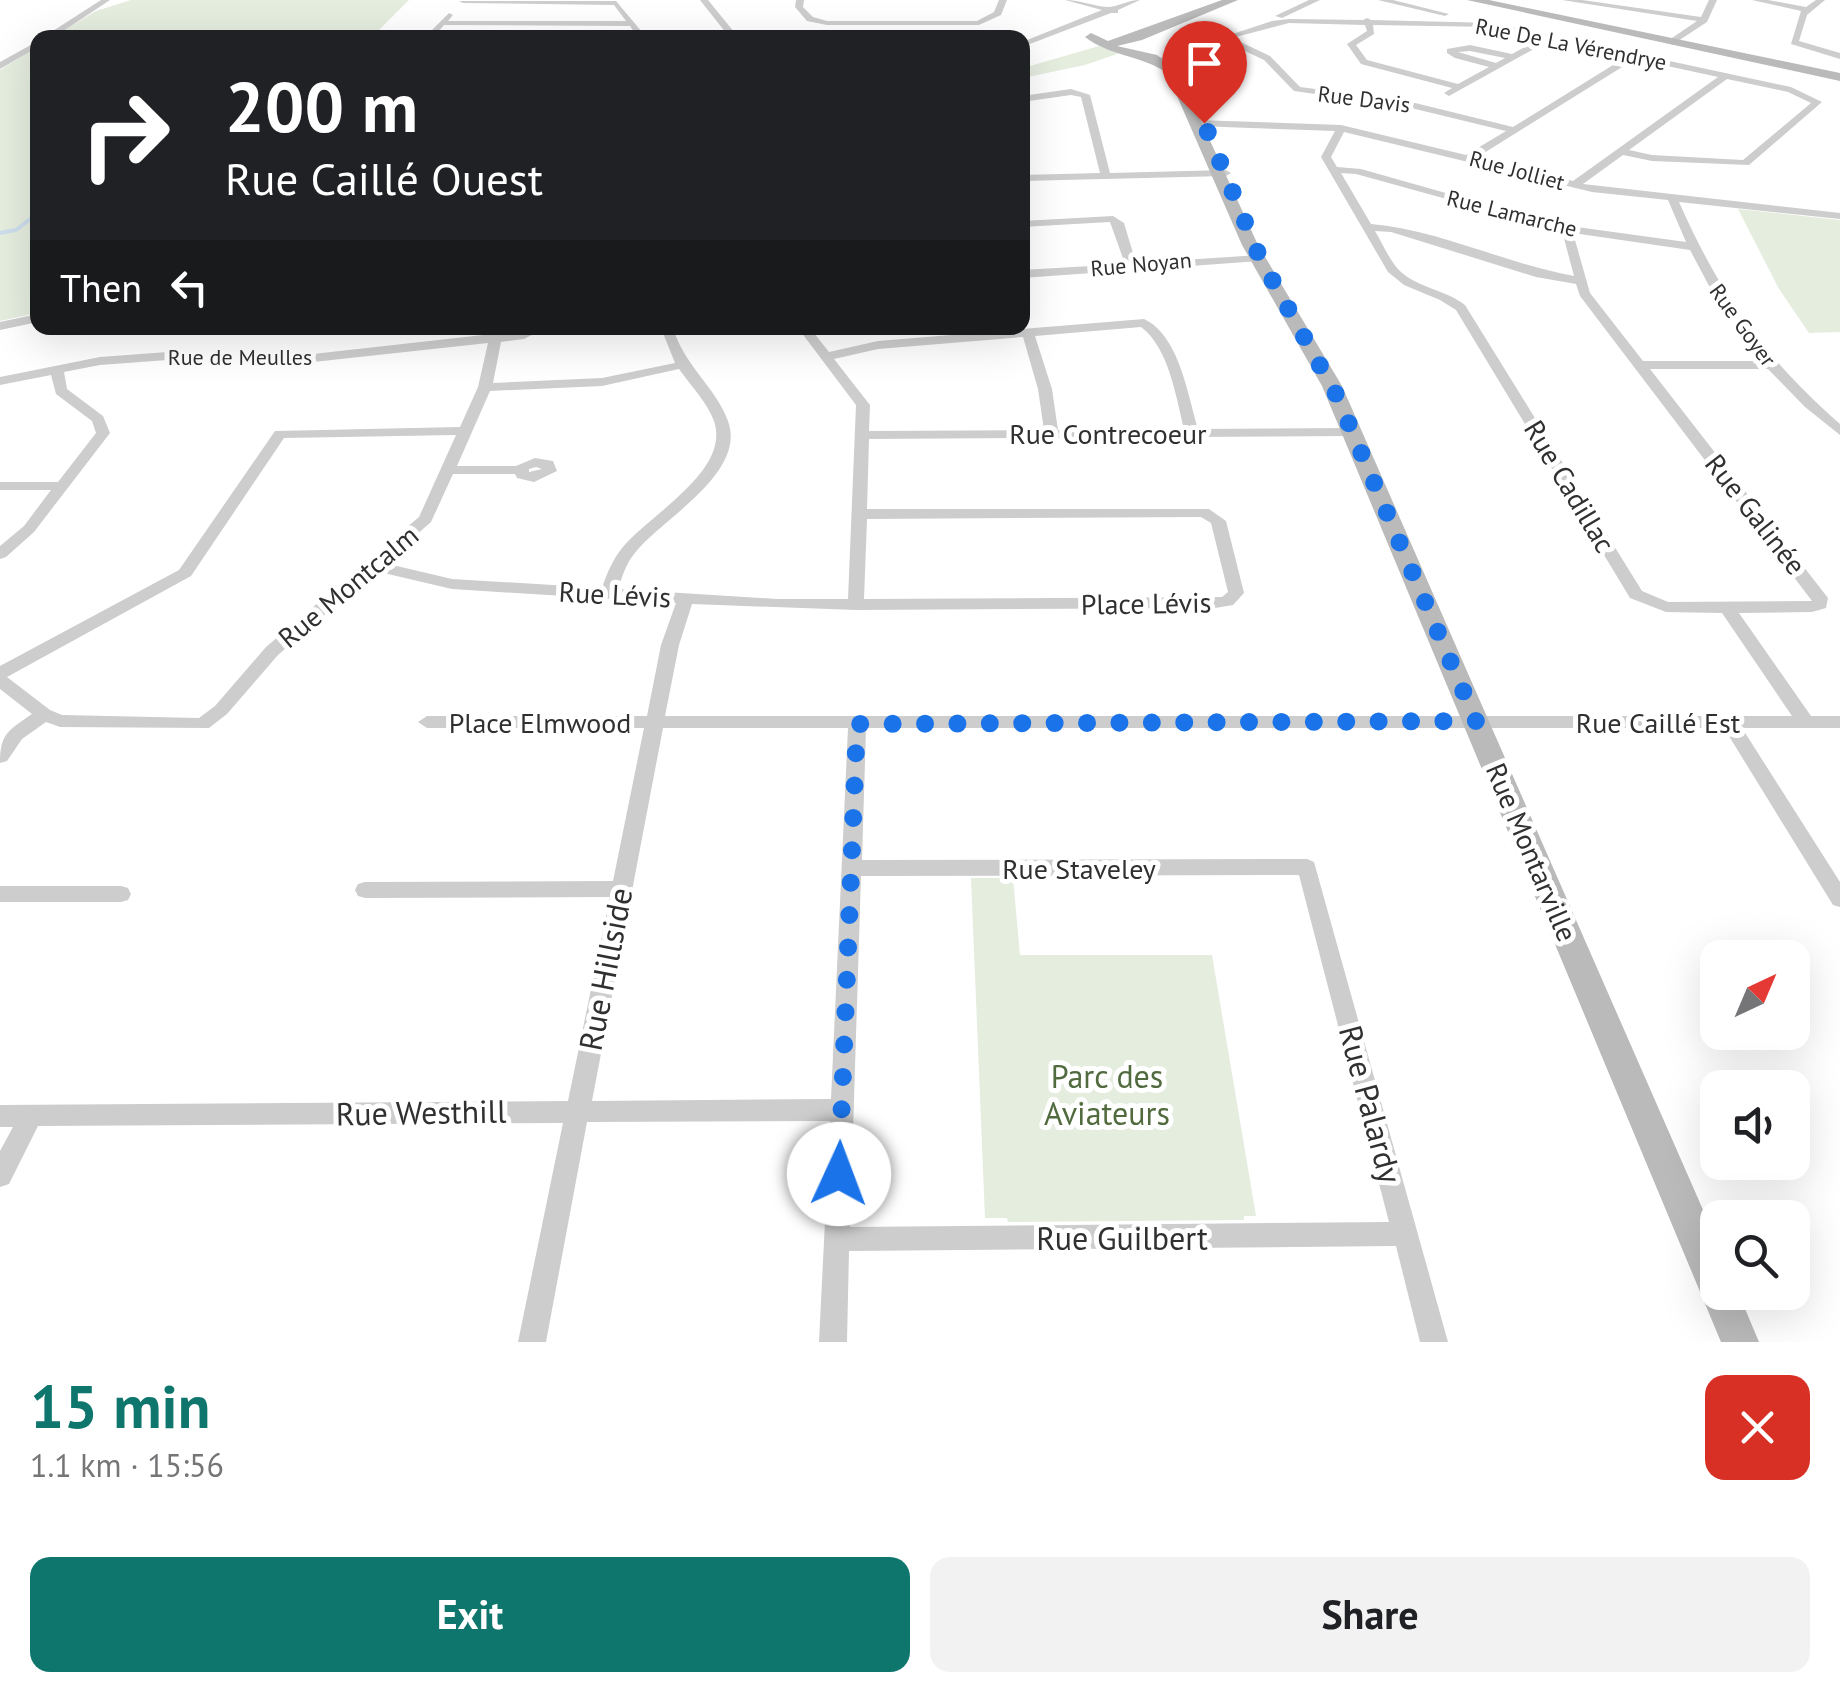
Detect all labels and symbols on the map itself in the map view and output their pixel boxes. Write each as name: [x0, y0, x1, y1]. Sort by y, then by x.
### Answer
street label: Rue De La Vérendrye: [1473, 12, 1669, 76]
pin: [1162, 21, 1247, 124]
street label: Rue Davis: [1316, 79, 1412, 119]
street label: Rue Jolliet: [1466, 144, 1568, 196]
street label: Rue Lamarche: [1444, 183, 1580, 243]
street label: Rue Noyan: [1089, 246, 1193, 282]
street label: Rue Goyer: [1704, 278, 1783, 372]
street label: Rue de Meulles: [168, 343, 312, 371]
street label: Rue Cadillac: [1516, 413, 1624, 559]
street label: Rue Contrecoeur: [1009, 415, 1207, 452]
street label: Rue Galinée: [1697, 446, 1815, 582]
street label: Rue Montcalm: [270, 516, 426, 656]
street label: Rue Lévis: [558, 573, 672, 615]
street label: Place Lévis: [1080, 583, 1212, 623]
street label: Place Elmwood: [449, 704, 631, 741]
street label: Rue Caillé Est: [1576, 704, 1741, 741]
street label: Rue Montarville: [1478, 757, 1586, 947]
street label: Rue Staveley: [1002, 850, 1156, 887]
street label: Rue Hillside: [569, 884, 641, 1054]
north arrow: [1700, 940, 1810, 1050]
street label: Rue Palardy: [1330, 1020, 1412, 1188]
park label: Parc des Aviateurs: [1044, 1055, 1170, 1134]
street label: Rue Westhill: [335, 1090, 507, 1134]
position arrow: [787, 1122, 891, 1226]
street label: Rue Guilbert: [1036, 1217, 1208, 1259]

